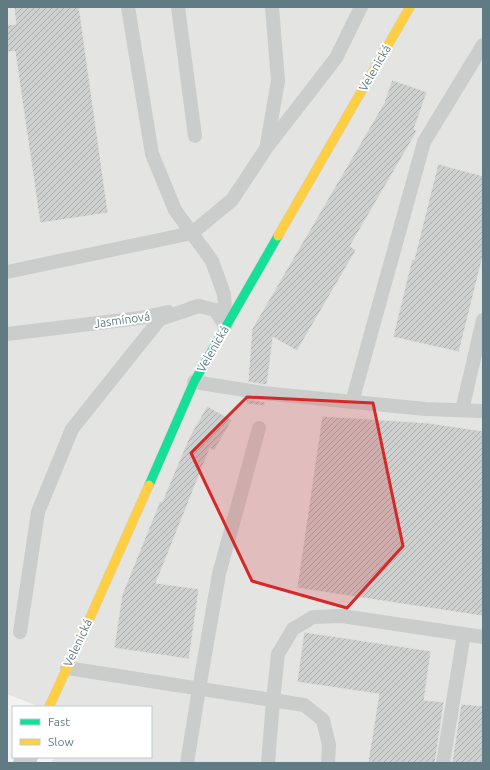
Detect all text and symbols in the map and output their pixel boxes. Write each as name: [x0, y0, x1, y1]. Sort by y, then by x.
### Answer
street label: Velenická: [356, 42, 393, 93]
street label: Jasmínová: [93, 309, 151, 330]
street label: Velenická: [194, 323, 231, 374]
street label: Velenická: [61, 617, 94, 669]
legend: [12, 706, 152, 758]
text: Fast: [48, 715, 70, 728]
text: Slow: [48, 735, 74, 748]

